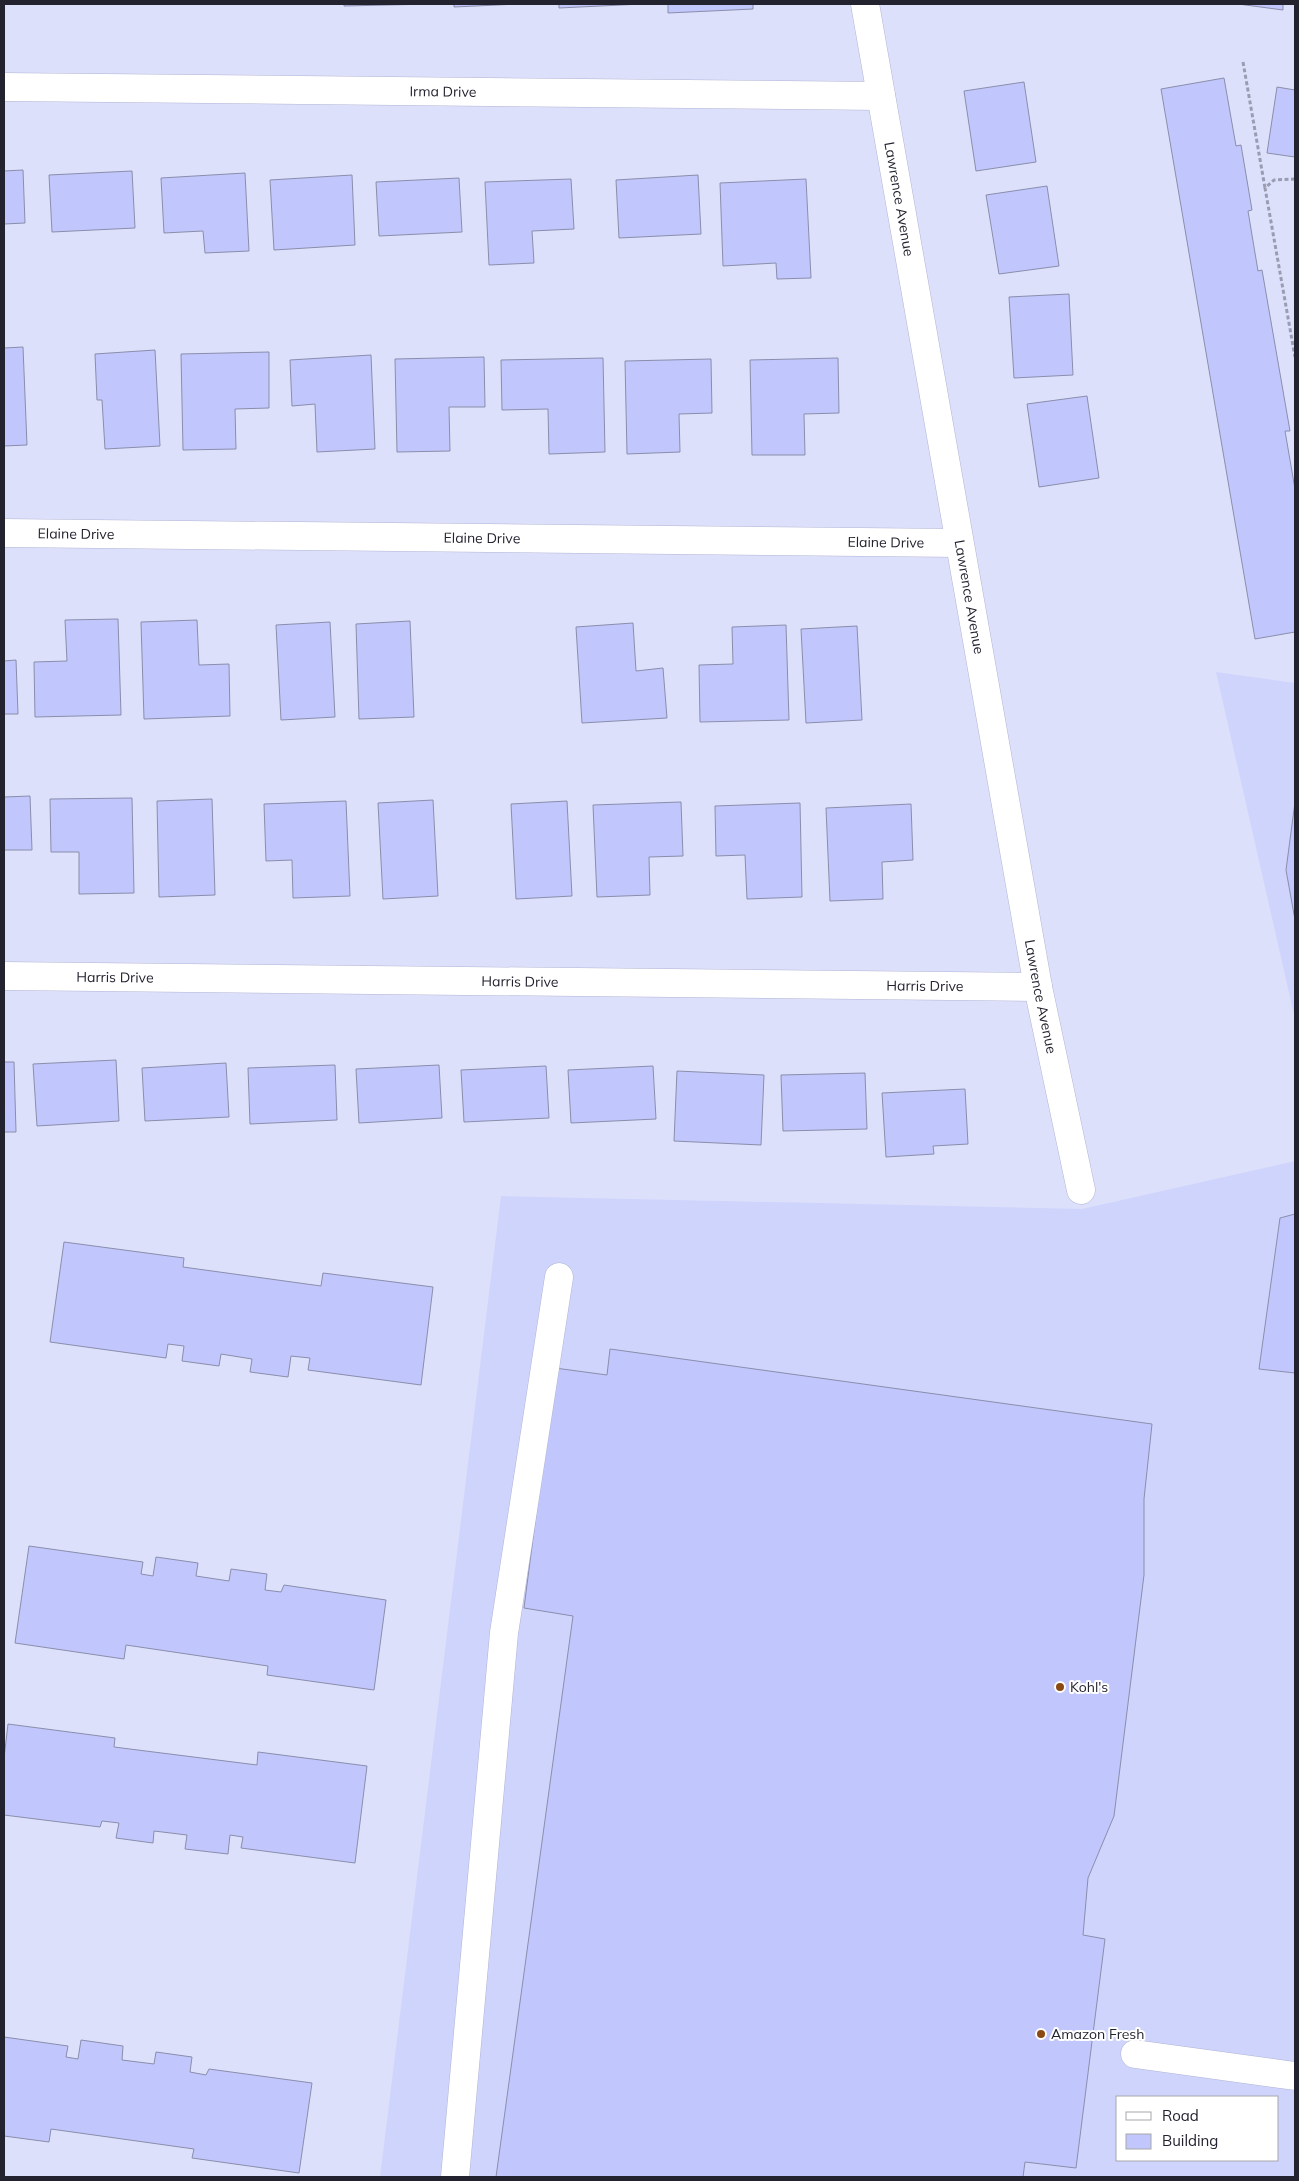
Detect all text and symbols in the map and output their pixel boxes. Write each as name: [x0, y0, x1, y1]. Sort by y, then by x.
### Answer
street label: Irma Drive: [409, 82, 477, 101]
street label: Lawrence Avenue: [880, 140, 918, 258]
street label: Elaine Drive: [38, 524, 114, 543]
street label: Elaine Drive: [444, 529, 520, 547]
street label: Elaine Drive: [848, 533, 924, 552]
street label: Lawrence Avenue: [950, 538, 988, 656]
street label: Lawrence Avenue: [1021, 938, 1061, 1055]
street label: Harris Drive: [76, 968, 154, 987]
street label: Harris Drive: [481, 972, 559, 991]
street label: Harris Drive: [886, 976, 964, 995]
place label: Kohl's: [1070, 1678, 1108, 1696]
marker: Kohl's: [1054, 1681, 1066, 1693]
place label: Amazon Fresh: [1051, 2025, 1144, 2043]
marker: Amazon Fresh: [1035, 2028, 1047, 2040]
legend: [1116, 2096, 1279, 2161]
text: Road: [1162, 2106, 1199, 2125]
text: Building: [1162, 2131, 1218, 2150]

